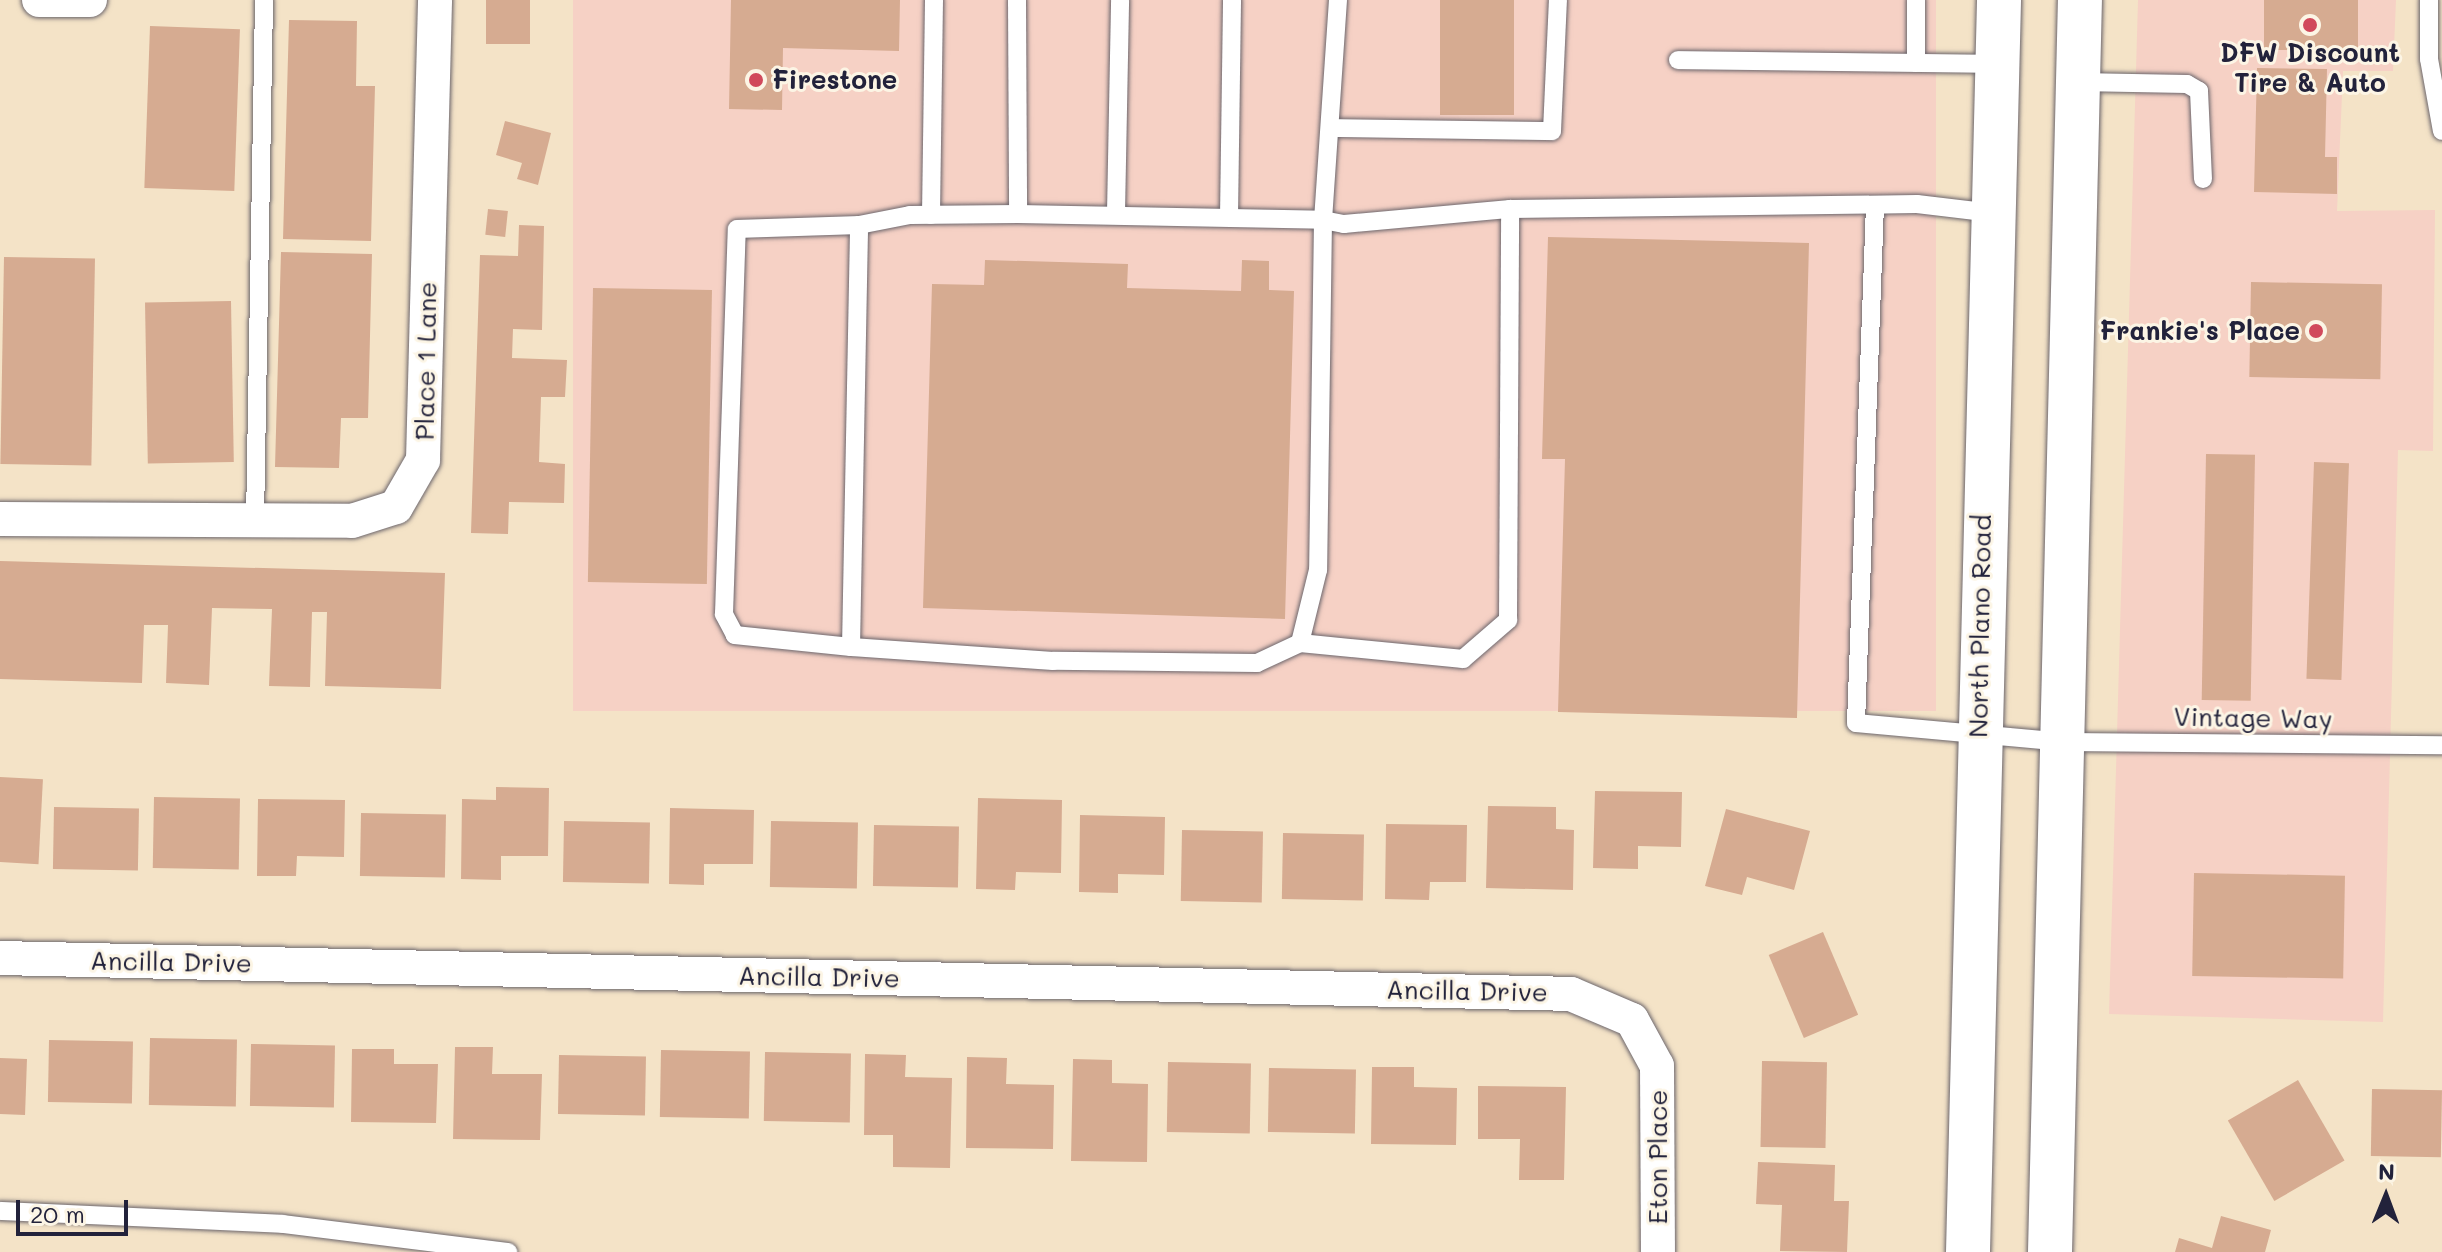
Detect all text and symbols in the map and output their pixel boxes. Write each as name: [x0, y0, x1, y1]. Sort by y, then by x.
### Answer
marker: DFW Discount Tire & Auto: [2301, 16, 2319, 34]
place label: DFW Discount Tire & Auto: [2220, 37, 2400, 98]
place label: Firestone: [772, 64, 897, 96]
marker: Firestone: [747, 71, 765, 89]
street label: Place 1 Lane: [409, 281, 443, 441]
place label: Frankie's Place: [2099, 315, 2300, 347]
marker: Frankie's Place: [2307, 322, 2325, 340]
street label: North Plano Road: [1962, 514, 1998, 738]
street label: Vintage Way: [2173, 701, 2333, 735]
street label: Ancilla Drive: [90, 945, 252, 979]
street label: Ancilla Drive: [738, 960, 900, 994]
street label: Ancilla Drive: [1386, 974, 1548, 1008]
street label: Eton Place: [1642, 1090, 1674, 1224]
north arrow: [2346, 1156, 2426, 1236]
text: N: [2378, 1157, 2395, 1186]
scale bar: [20, 1184, 132, 1234]
text: 20 m: [30, 1198, 85, 1229]

